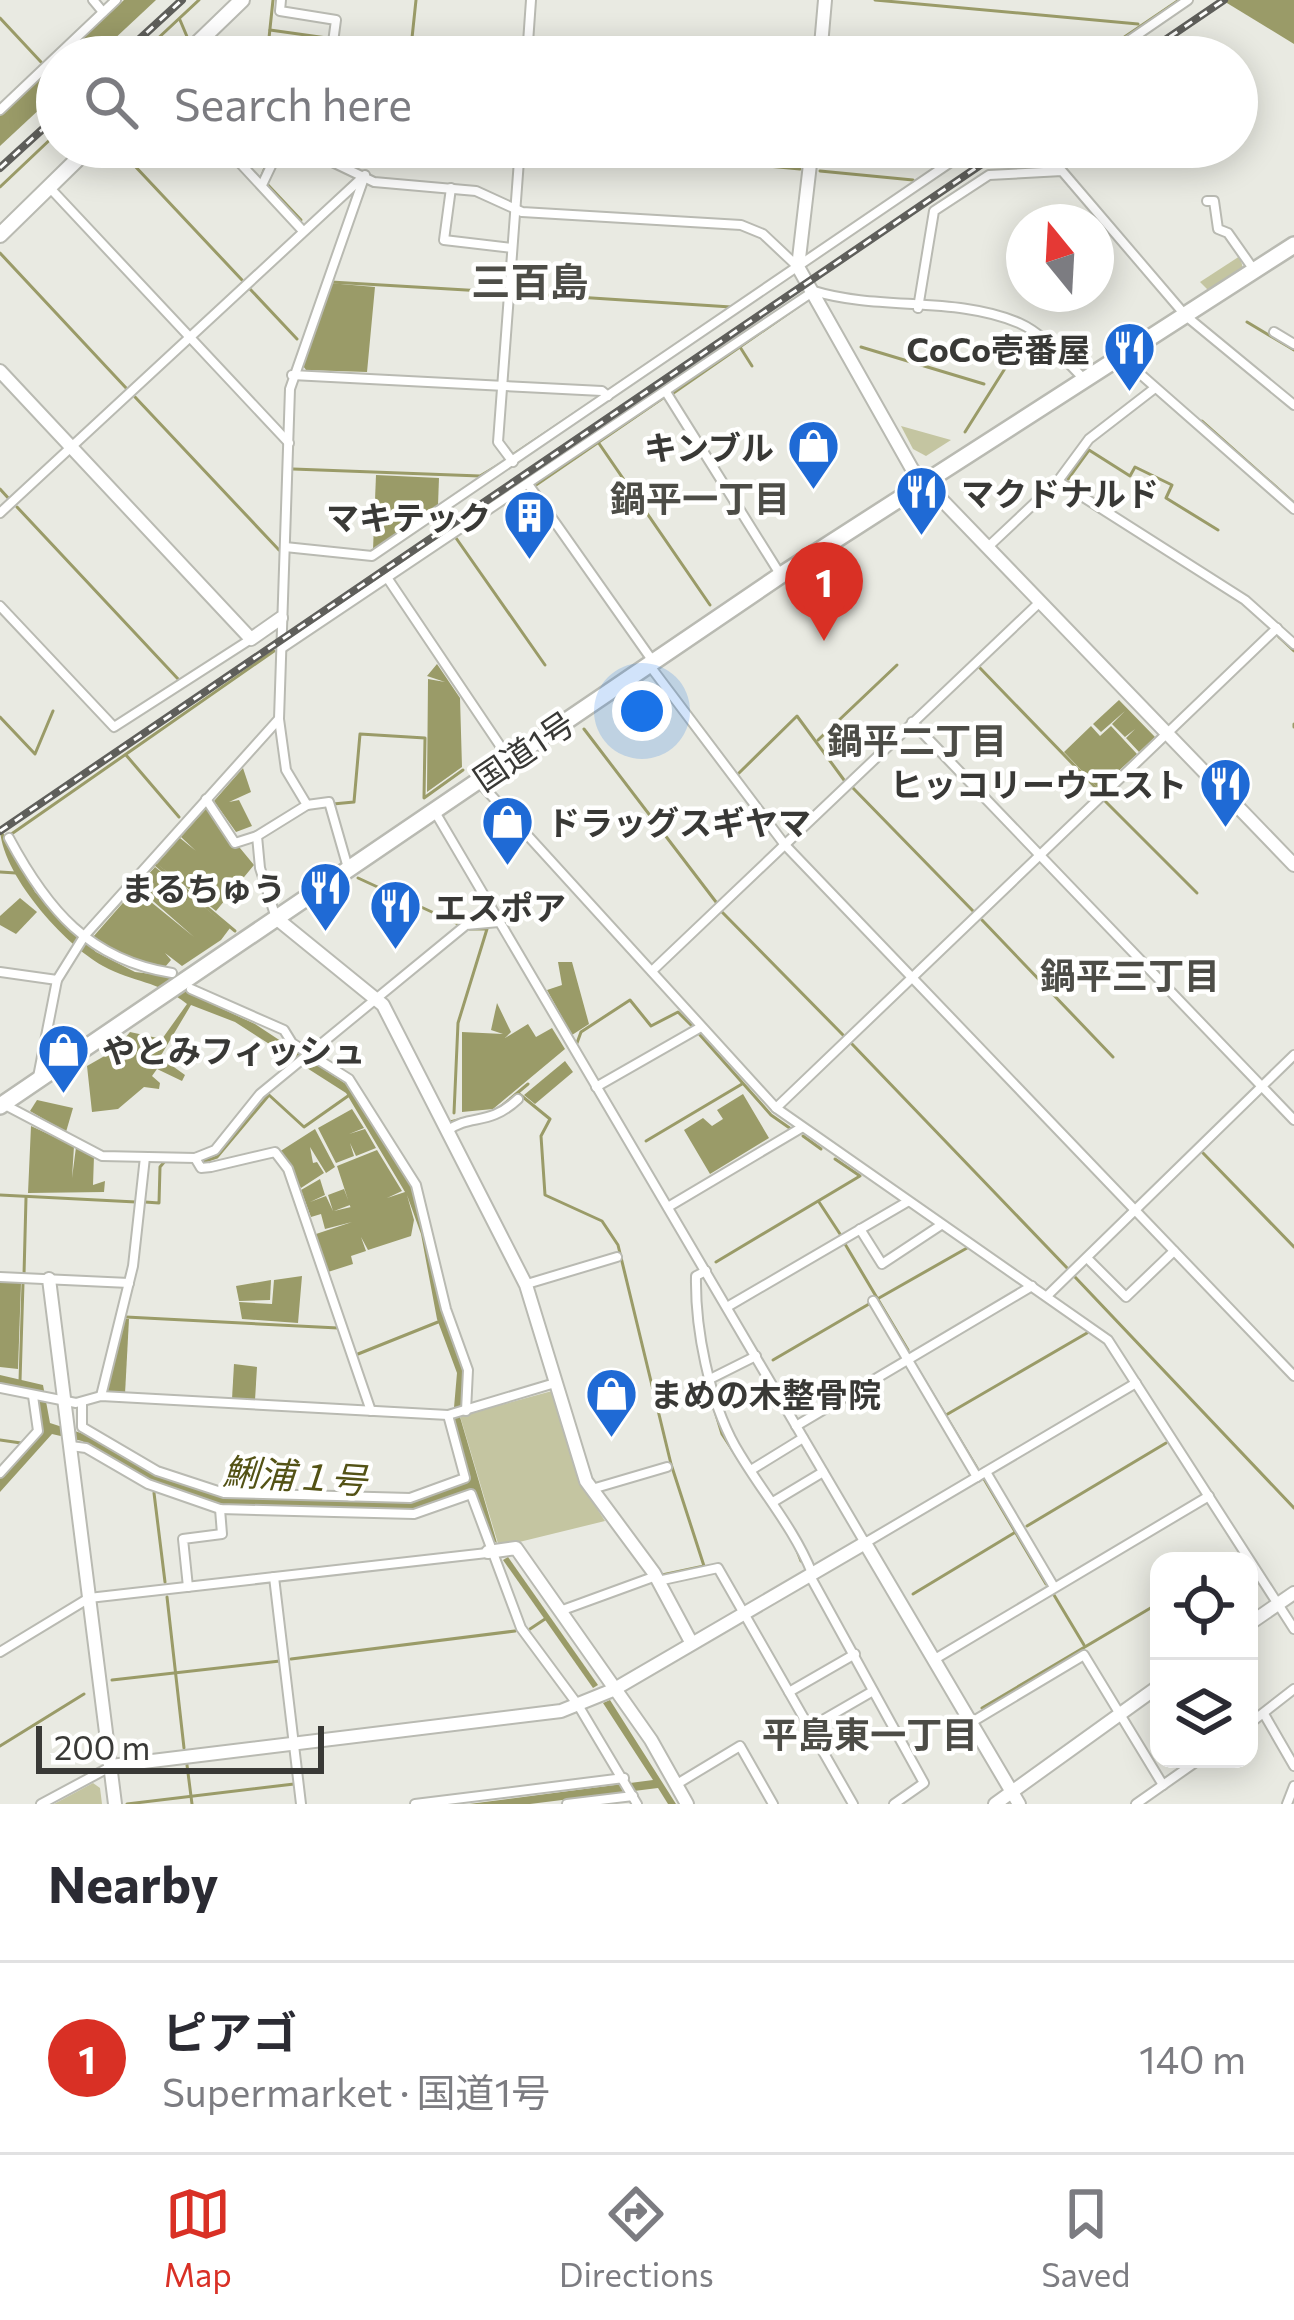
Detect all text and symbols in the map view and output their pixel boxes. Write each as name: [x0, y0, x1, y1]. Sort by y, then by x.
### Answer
search box: [36, 36, 1258, 168]
icon: search: [78, 69, 144, 135]
text: Search here: [174, 75, 412, 130]
north arrow: [1006, 204, 1114, 312]
district label: 三百島: [471, 256, 589, 304]
restaurant icon: CoCo壱番屋: [1101, 320, 1157, 394]
place label: CoCo壱番屋: [906, 328, 1090, 369]
shop icon: キンブル: [785, 418, 841, 492]
place label: キンブル: [644, 426, 774, 467]
restaurant icon: マクドナルド: [894, 464, 950, 538]
place label: マクドナルド: [961, 472, 1159, 513]
district label: 鍋平一丁目: [610, 475, 790, 519]
building icon: マキテック: [502, 488, 558, 562]
place label: マキテック: [326, 496, 491, 537]
pin: 1: [785, 542, 863, 641]
your location: [612, 681, 672, 741]
street label: 国道1号: [465, 701, 581, 799]
district label: 鍋平二丁目: [827, 717, 1007, 761]
restaurant icon: ヒッコリーウエスト: [1198, 755, 1254, 829]
place label: ヒッコリーウエスト: [890, 763, 1187, 804]
shop icon: ドラッグスギヤマ: [480, 793, 536, 867]
place label: ドラッグスギヤマ: [547, 801, 811, 842]
restaurant icon: まるちゅう: [297, 859, 353, 933]
place label: まるちゅう: [121, 867, 286, 908]
restaurant icon: エスポア: [367, 878, 423, 952]
place label: エスポア: [434, 886, 566, 927]
district label: 鍋平三丁目: [1040, 952, 1220, 996]
shop icon: やとみフィッシュ: [35, 1021, 91, 1095]
place label: やとみフィッシュ: [102, 1029, 365, 1070]
shop icon: まめの木整骨院: [583, 1365, 639, 1439]
place label: まめの木整骨院: [650, 1373, 881, 1414]
water label: 鯏浦１号: [222, 1447, 371, 1501]
map controls: [1150, 1552, 1258, 1768]
button: locate: [1150, 1552, 1258, 1660]
button: layers: [1150, 1660, 1258, 1768]
district label: 平島東一丁目: [762, 1711, 978, 1755]
scale bar: [36, 1720, 324, 1773]
text: 200 m: [54, 1726, 150, 1767]
text: Nearby: [48, 1851, 218, 1914]
text: ピアゴ: [162, 2003, 297, 2058]
text: 1: [78, 2034, 96, 2082]
text: 140 m: [1139, 2034, 1246, 2082]
text: Supermarket · 国道1号: [162, 2067, 550, 2115]
tab: Map: [164, 2181, 232, 2294]
tab: Directions: [559, 2181, 714, 2294]
tab: Saved: [1041, 2181, 1130, 2294]

